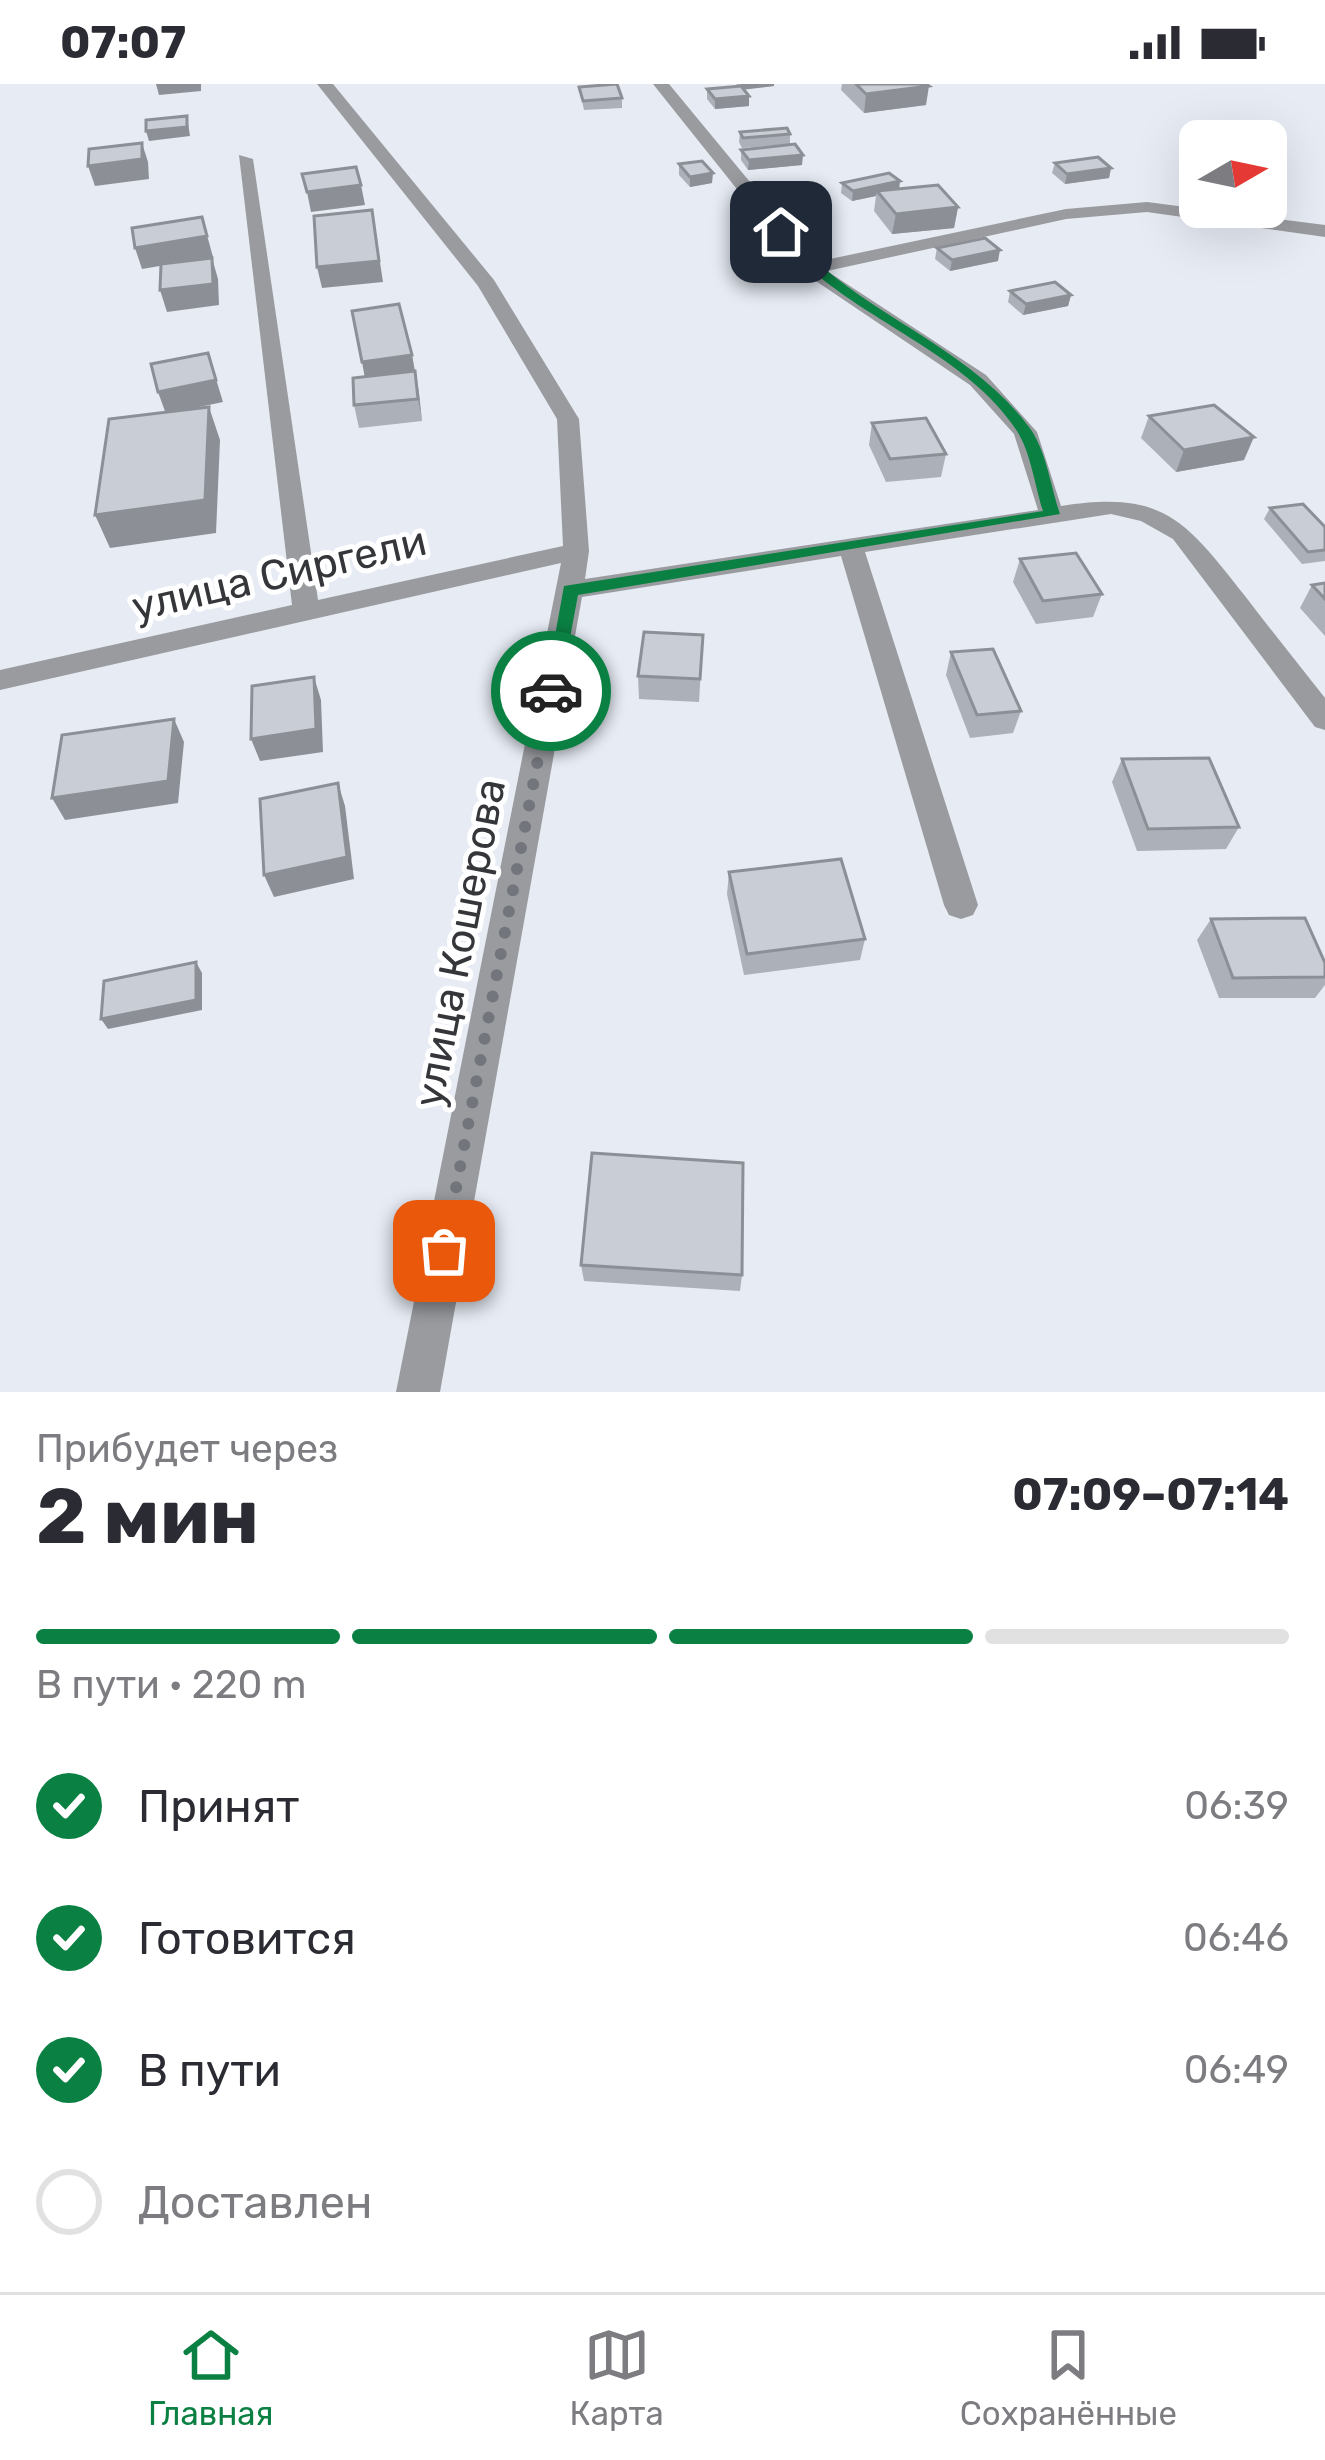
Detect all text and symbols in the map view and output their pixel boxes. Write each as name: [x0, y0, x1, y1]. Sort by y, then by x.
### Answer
text: 07:07: [60, 16, 186, 69]
north arrow: [1179, 120, 1287, 228]
map controls: [1179, 120, 1287, 228]
pin: [730, 181, 832, 283]
icon: home: [748, 199, 814, 265]
street label: улица Сиргели: [127, 516, 431, 632]
courier: [491, 631, 611, 751]
icon: car: [518, 658, 584, 724]
street label: улица Кошерова: [404, 775, 516, 1111]
pin: [393, 1200, 495, 1302]
icon: bag: [411, 1218, 477, 1284]
text: Прибудет через: [36, 1426, 338, 1472]
text: 07:09–07:14: [1012, 1468, 1289, 1521]
text: 2 мин: [36, 1470, 259, 1563]
text: В пути · 220 m: [36, 1662, 307, 1708]
icon: check: [36, 1773, 102, 1839]
text: Принят: [138, 1780, 299, 1833]
text: 06:39: [1184, 1783, 1289, 1829]
icon: check: [36, 1905, 102, 1971]
text: Готовится: [138, 1912, 356, 1965]
text: 06:46: [1183, 1915, 1289, 1961]
icon: check: [36, 2037, 102, 2103]
text: В пути: [138, 2044, 281, 2097]
text: 06:49: [1184, 2047, 1289, 2093]
text: Доставлен: [138, 2176, 372, 2229]
tab: Главная: [148, 2322, 274, 2433]
tab: Карта: [570, 2322, 664, 2433]
tab: Сохранённые: [960, 2322, 1177, 2433]

